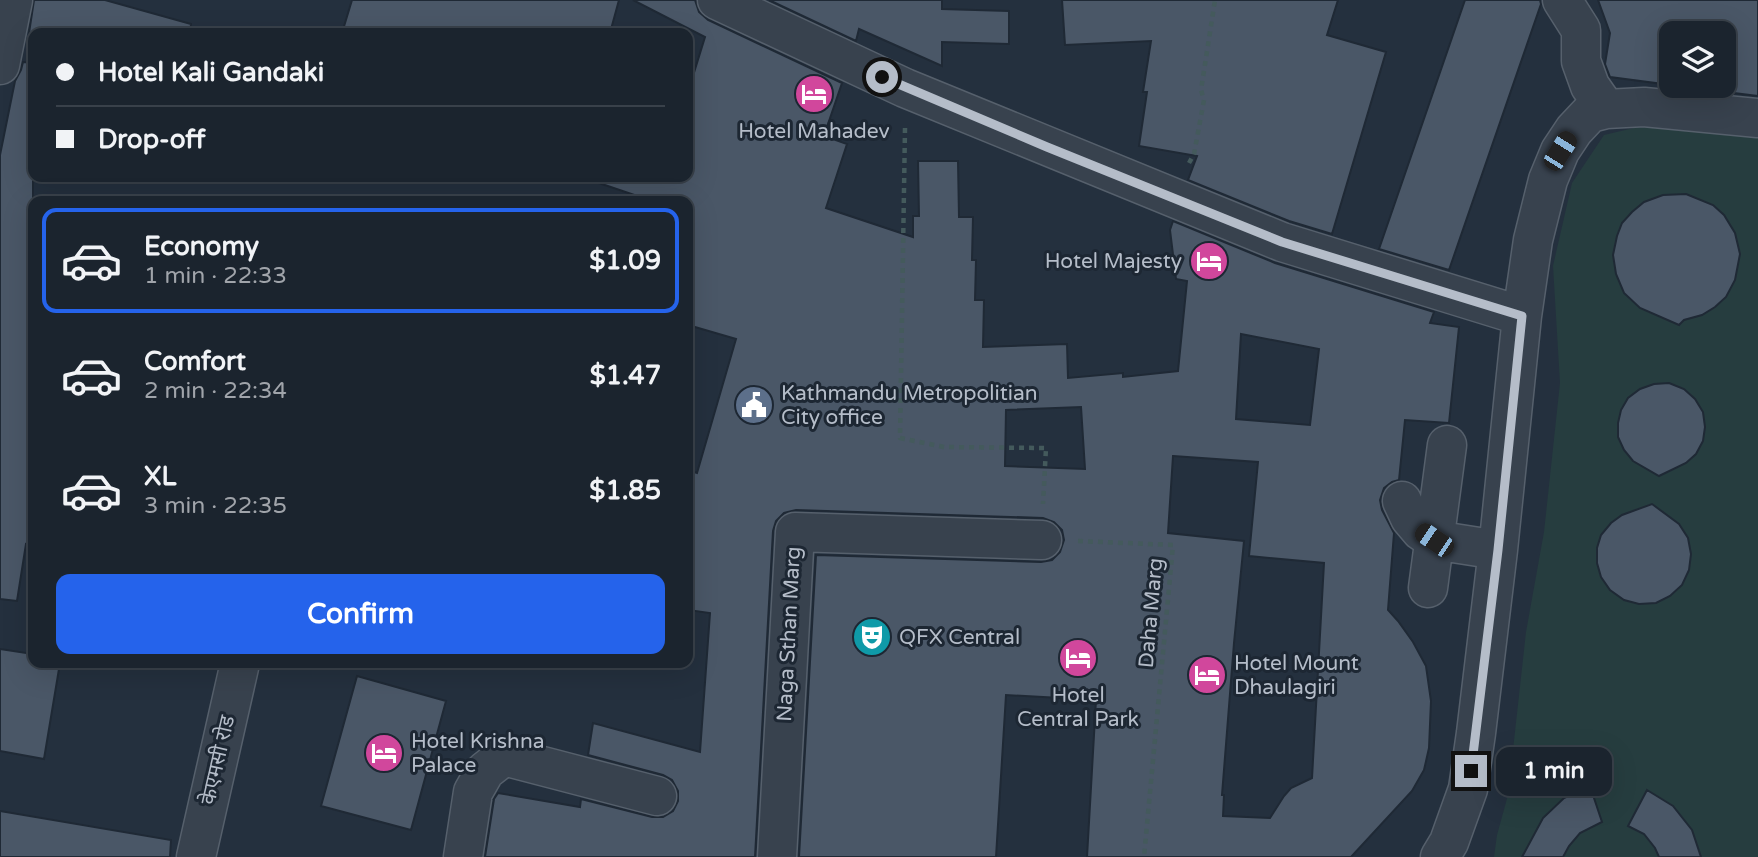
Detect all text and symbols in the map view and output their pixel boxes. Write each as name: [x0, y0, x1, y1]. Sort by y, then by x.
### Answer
map controls: [1659, 21, 1736, 98]
button: layers: [1659, 21, 1736, 98]
text: Hotel Kali Gandaki: [98, 57, 324, 88]
route start: [866, 61, 898, 93]
hotel icon: Hotel Mahadev: [793, 73, 835, 115]
place label: Hotel Mahadev: [738, 119, 890, 144]
text: Drop-off: [98, 124, 205, 155]
car: [1540, 128, 1581, 174]
icon: car: [60, 229, 123, 292]
text: Economy: [144, 231, 259, 262]
hotel icon: Hotel Majesty: [1188, 240, 1230, 282]
text: $1.09: [589, 245, 661, 276]
place label: Hotel Majesty: [1045, 249, 1182, 274]
text: 1 min · 22:33: [144, 262, 287, 290]
icon: car: [60, 344, 123, 407]
text: Comfort: [144, 346, 246, 377]
text: $1.47: [590, 360, 661, 391]
text: 2 min · 22:34: [144, 377, 287, 405]
place label: Kathmandu Metropolitian City office: [781, 381, 1038, 430]
public building icon: Kathmandu Metropolitian City office: [733, 384, 775, 426]
icon: car: [60, 459, 123, 522]
text: XL: [144, 461, 176, 492]
text: $1.85: [589, 475, 661, 506]
text: 3 min · 22:35: [144, 492, 287, 520]
car: [1411, 520, 1458, 560]
street label: Naga Sthan Marg: [772, 546, 806, 722]
street label: Daha Marg: [1134, 557, 1168, 669]
button: Confirm: [56, 574, 665, 654]
theatre icon: QFX Central: [851, 616, 893, 658]
place label: QFX Central: [899, 625, 1020, 650]
hotel icon: Hotel Central Park: [1057, 637, 1099, 679]
place label: Hotel Mount Dhaulagiri: [1234, 651, 1359, 700]
hotel icon: Hotel Mount Dhaulagiri: [1186, 654, 1228, 696]
place label: Hotel Central Park: [1017, 683, 1139, 732]
street label: केएमसी रोड: [196, 712, 241, 807]
place label: Hotel Krishna Palace: [411, 729, 545, 778]
hotel icon: Hotel Krishna Palace: [363, 732, 405, 774]
callout: 1 min: [1496, 746, 1611, 796]
route end: [1455, 755, 1487, 787]
text: 1 min: [1523, 757, 1585, 785]

